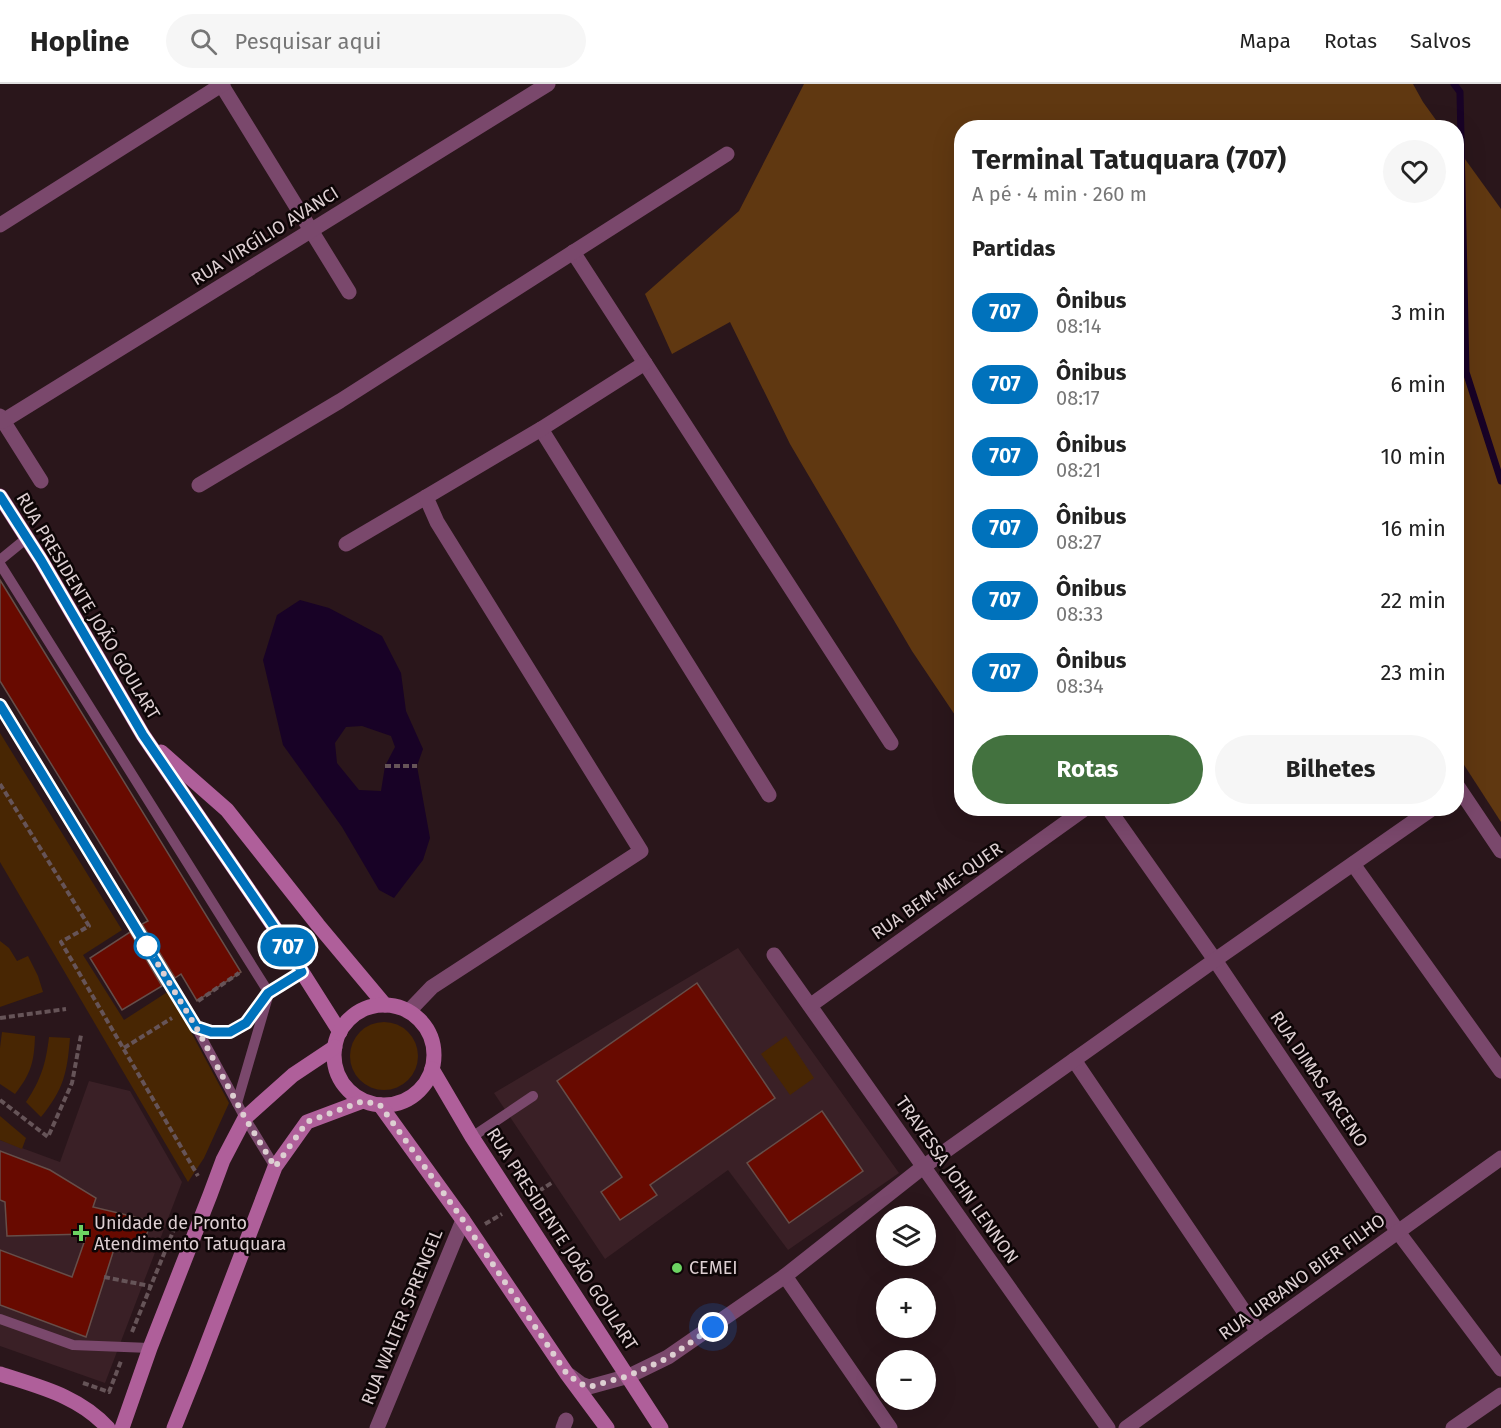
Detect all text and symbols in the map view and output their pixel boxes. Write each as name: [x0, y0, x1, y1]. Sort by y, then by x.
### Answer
search box: [166, 14, 586, 68]
text: Hopline: [30, 25, 130, 58]
icon: search: [187, 25, 220, 58]
text: Pesquisar aqui: [235, 28, 382, 55]
text: Mapa: [1240, 28, 1291, 54]
text: Rotas: [1324, 28, 1377, 54]
text: Salvos: [1410, 28, 1471, 54]
button: heart: [1383, 140, 1446, 203]
text: Terminal Tatuquara (707): [972, 143, 1286, 176]
street label: RUA VIRGÍLIO AVANCI: [187, 181, 343, 290]
text: A pé · 4 min · 260 m: [972, 182, 1147, 206]
text: Partidas: [972, 235, 1055, 262]
text: Ônibus: [1056, 287, 1126, 314]
text: 707: [989, 299, 1021, 325]
text: 3 min: [1391, 299, 1446, 326]
text: 08:14: [1056, 314, 1101, 338]
text: Ônibus: [1056, 359, 1126, 386]
text: 707: [989, 371, 1021, 397]
text: 6 min: [1390, 371, 1446, 398]
text: 08:17: [1056, 386, 1100, 410]
text: Ônibus: [1056, 431, 1126, 458]
text: 707: [989, 443, 1021, 469]
text: 10 min: [1380, 443, 1446, 470]
text: 08:21: [1056, 458, 1101, 482]
street label: RUA PRESIDENTE JOÃO GOULART: [11, 488, 166, 724]
text: Ônibus: [1056, 503, 1126, 530]
text: 707: [989, 515, 1021, 541]
text: 16 min: [1381, 515, 1446, 542]
text: 08:27: [1056, 530, 1102, 554]
text: Ônibus: [1056, 575, 1126, 602]
text: 707: [989, 587, 1021, 613]
text: 22 min: [1380, 587, 1446, 614]
text: 08:33: [1056, 602, 1103, 626]
text: Ônibus: [1056, 647, 1126, 674]
text: 707: [989, 659, 1021, 685]
text: 23 min: [1380, 659, 1446, 686]
text: 08:34: [1056, 674, 1104, 698]
button: Rotas: [972, 735, 1203, 804]
button: Bilhetes: [1215, 735, 1446, 804]
street label: RUA BEM-ME-QUER: [867, 838, 1007, 944]
line badge: 707: [254, 928, 322, 966]
unlabelled marker: [134, 933, 160, 959]
text: 707: [272, 934, 304, 960]
street label: RUA DIMAS ARCENO: [1265, 1007, 1373, 1151]
street label: TRAVESSA JOHN LENNON: [891, 1092, 1023, 1268]
street label: RUA PRESIDENTE JOÃO GOULART: [482, 1123, 643, 1355]
map controls: [876, 1206, 936, 1410]
button: layers: [876, 1206, 936, 1266]
street label: RUA URBANO BIER FILHO: [1214, 1209, 1390, 1345]
place label: Unidade de Pronto Atendimento Tatuquara: [94, 1212, 286, 1255]
marker: Unidade de Pronto Atendimento Tatuquara: [72, 1224, 90, 1242]
street label: RUA WALTER SPRENGEL: [357, 1226, 447, 1408]
place label: CEMEI: [689, 1257, 738, 1279]
marker: CEMEI: [670, 1261, 684, 1275]
button: +: [876, 1278, 936, 1338]
your location: [698, 1312, 728, 1342]
button: −: [876, 1350, 936, 1410]

